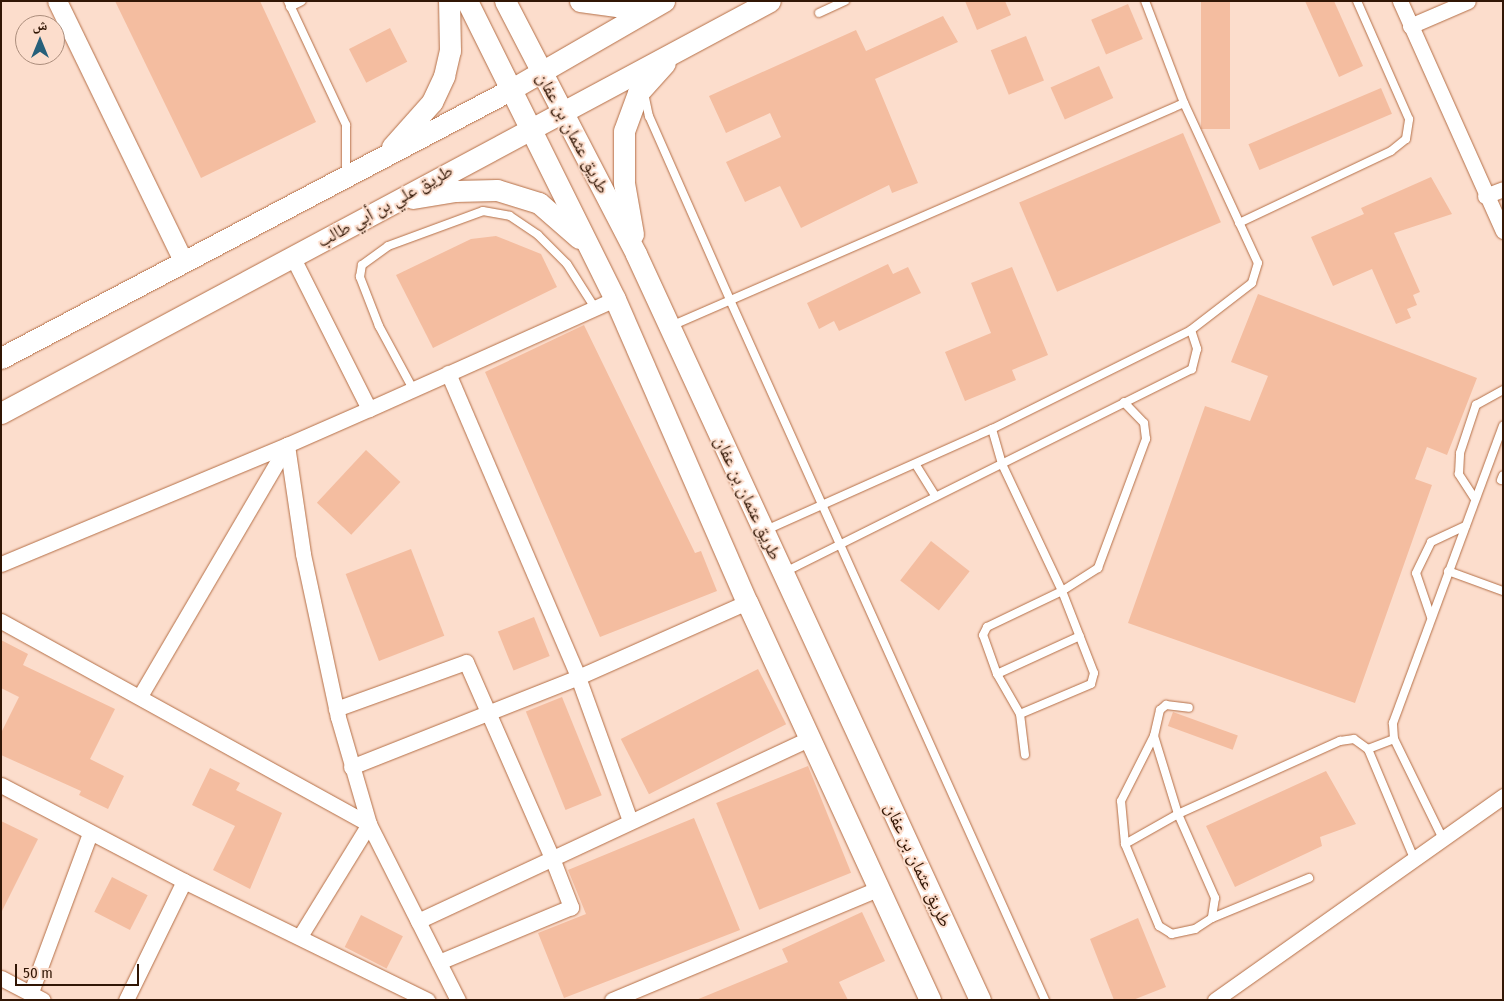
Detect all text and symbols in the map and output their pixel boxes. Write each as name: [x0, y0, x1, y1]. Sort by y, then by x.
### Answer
north arrow: [15, 15, 65, 65]
text: ش: [33, 17, 47, 34]
street label: طريق عثمان بن عفان: [532, 69, 614, 197]
street label: طريق علي بن أبي طالب: [313, 160, 457, 252]
street label: طريق عثمان بن عفان: [710, 433, 786, 563]
street label: طريق عثمان بن عفان: [880, 800, 956, 930]
scale bar: [18, 954, 141, 986]
text: 50 m: [23, 964, 53, 982]

